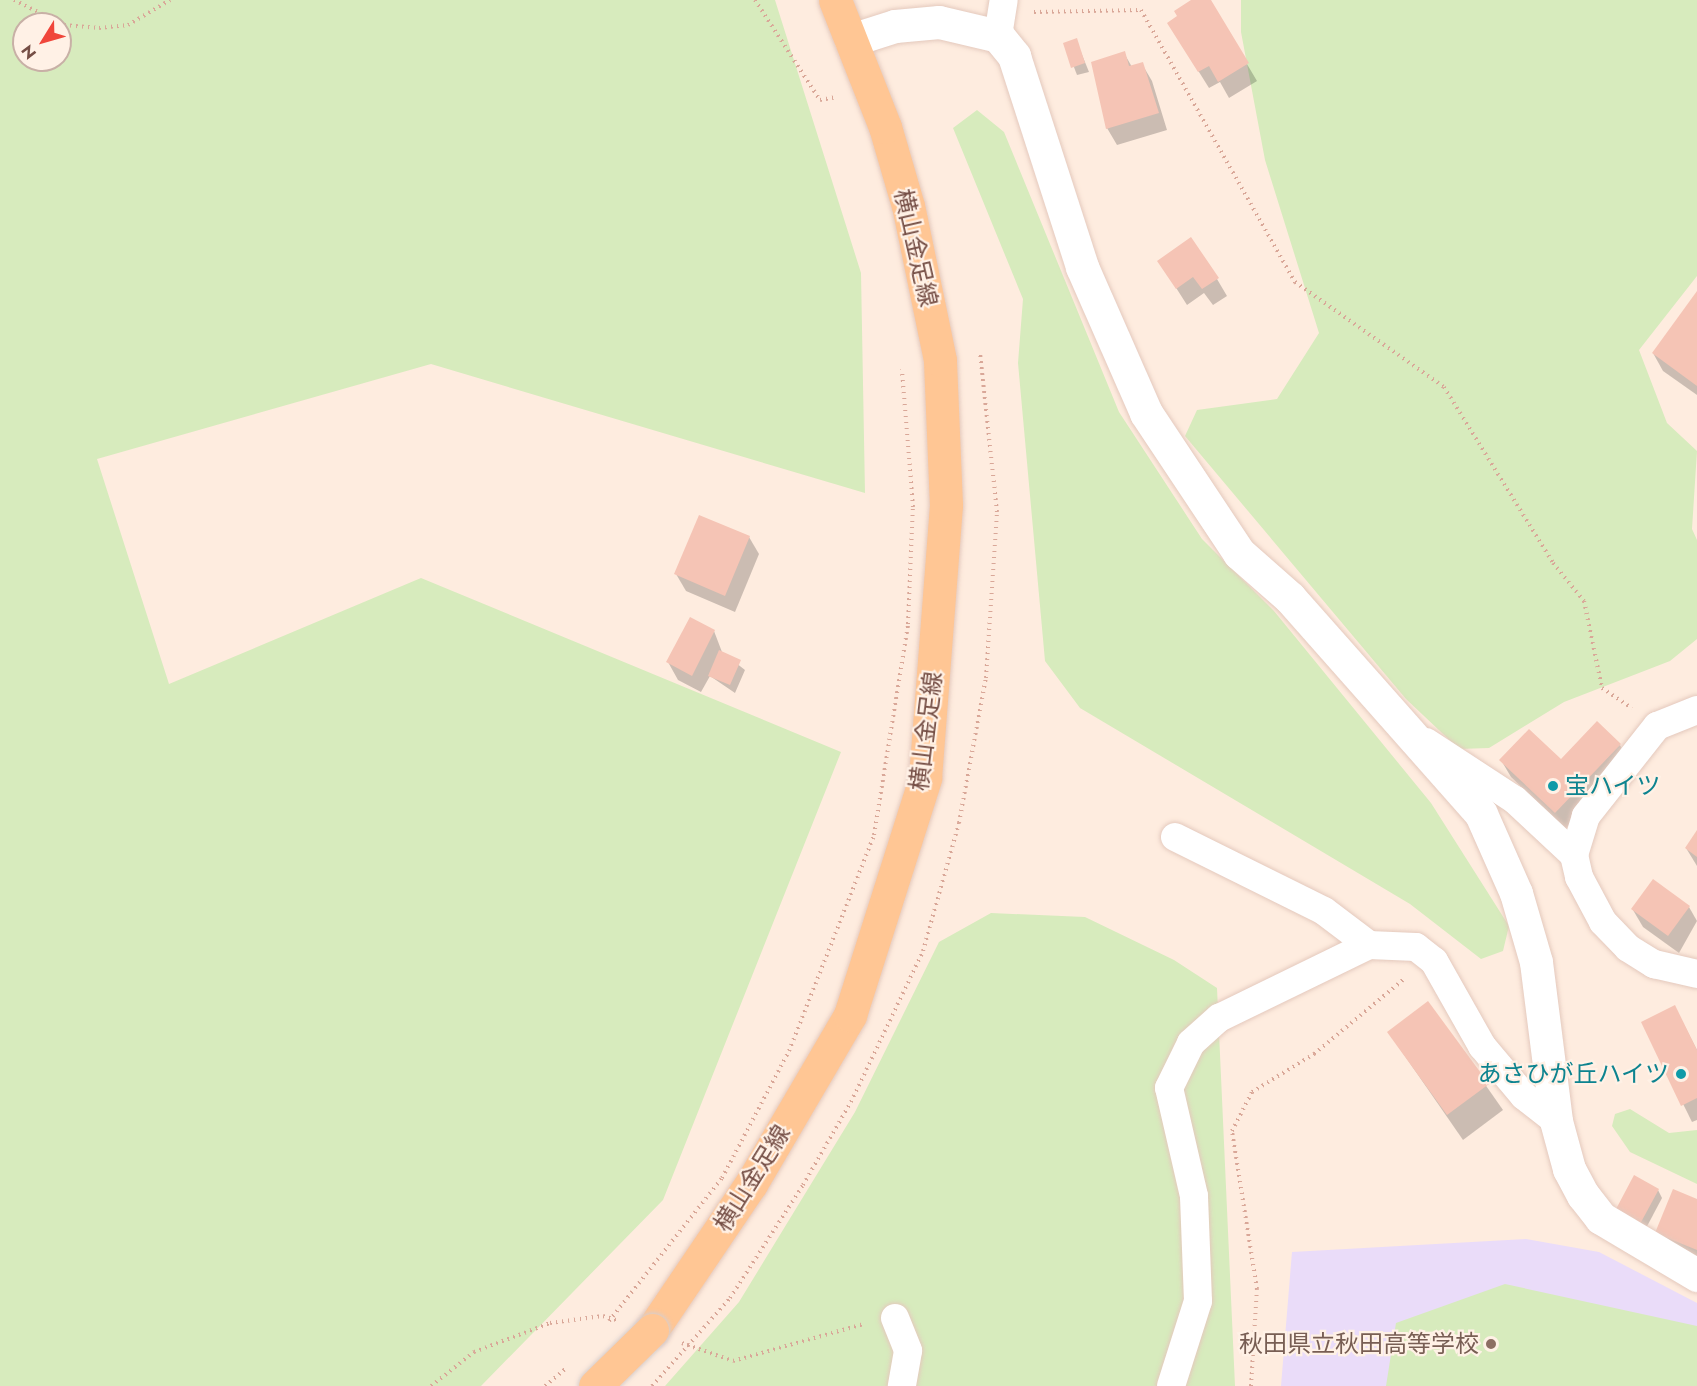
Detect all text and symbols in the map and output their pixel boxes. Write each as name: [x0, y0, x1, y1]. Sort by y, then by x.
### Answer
north arrow: [12, 12, 72, 72]
text: N: [16, 40, 42, 64]
street label: 横山金足線: [888, 186, 944, 310]
street label: 横山金足線: [904, 670, 948, 792]
place label: 宝ハイツ: [1565, 772, 1661, 800]
marker: 宝ハイツ: [1546, 779, 1560, 793]
place label: あさひが丘ハイツ: [1477, 1060, 1669, 1088]
marker: あさひが丘ハイツ: [1674, 1067, 1688, 1081]
street label: 横山金足線: [708, 1119, 796, 1237]
place label: 秋田県立秋田高等学校: [1239, 1330, 1479, 1358]
marker: 秋田県立秋田高等学校: [1484, 1337, 1498, 1351]

